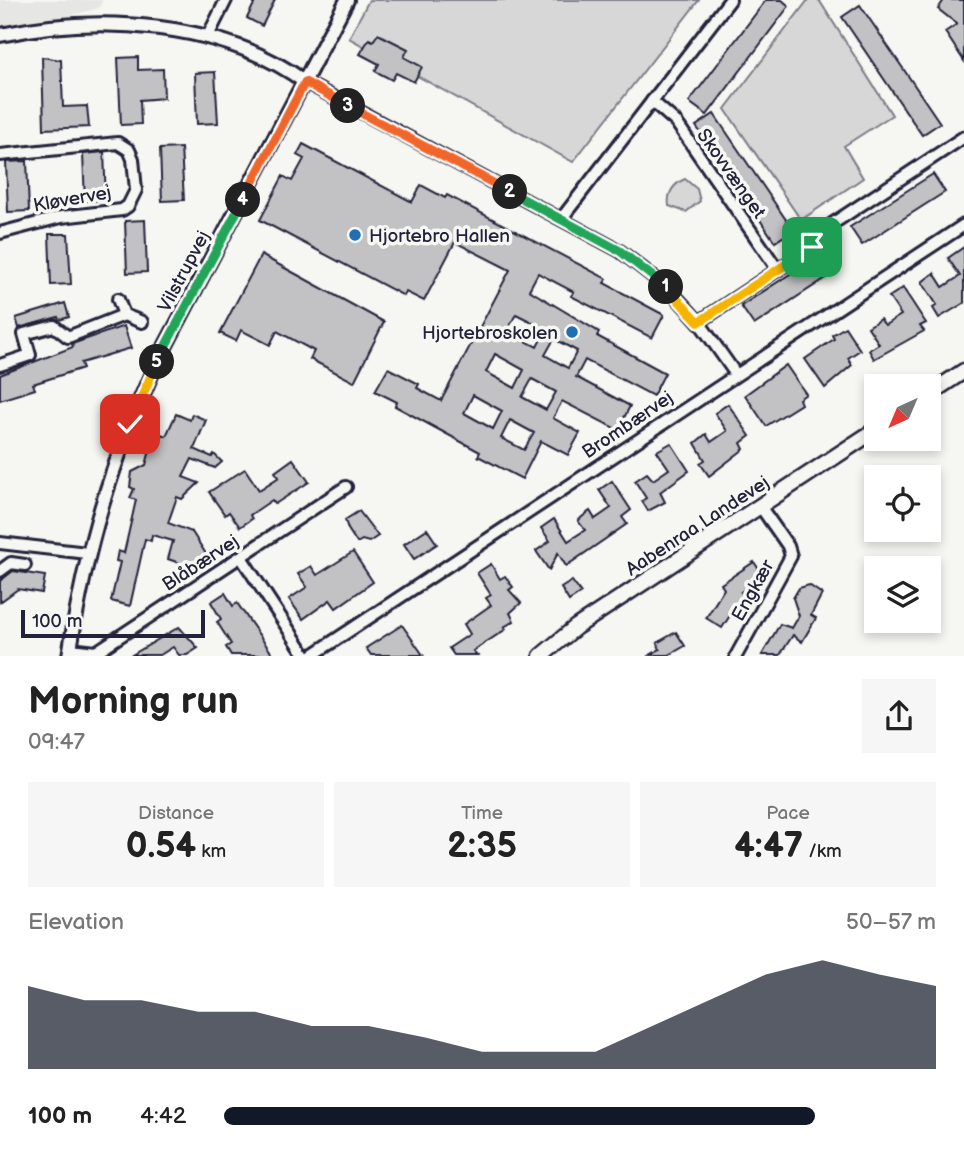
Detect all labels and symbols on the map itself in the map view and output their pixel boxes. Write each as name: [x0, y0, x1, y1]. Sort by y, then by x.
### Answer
pin: 3: [330, 88, 366, 124]
street label: Skovvænget: [691, 124, 770, 223]
pin: 2: [492, 174, 528, 210]
street label: Kløvervej: [32, 181, 113, 218]
pin: 4: [226, 182, 260, 218]
pin: [782, 217, 842, 277]
place label: Hjortebro Hallen: [369, 225, 510, 248]
street label: Vilstrupvej: [153, 227, 215, 316]
marker: Hjortebro Hallen: [347, 227, 363, 243]
pin: 1: [648, 270, 684, 304]
place label: Hjortebroskolen: [422, 322, 558, 345]
marker: Hjortebroskolen: [564, 324, 580, 340]
pin: 5: [140, 344, 174, 380]
north arrow: [864, 374, 942, 452]
street label: Brombærvej: [578, 386, 678, 464]
pin: [100, 394, 160, 454]
street label: Aabenraa Landevej: [622, 471, 774, 581]
street label: Blåbærvej: [158, 530, 243, 596]
street label: Engkær: [727, 555, 780, 625]
scale bar: [21, 606, 205, 638]

